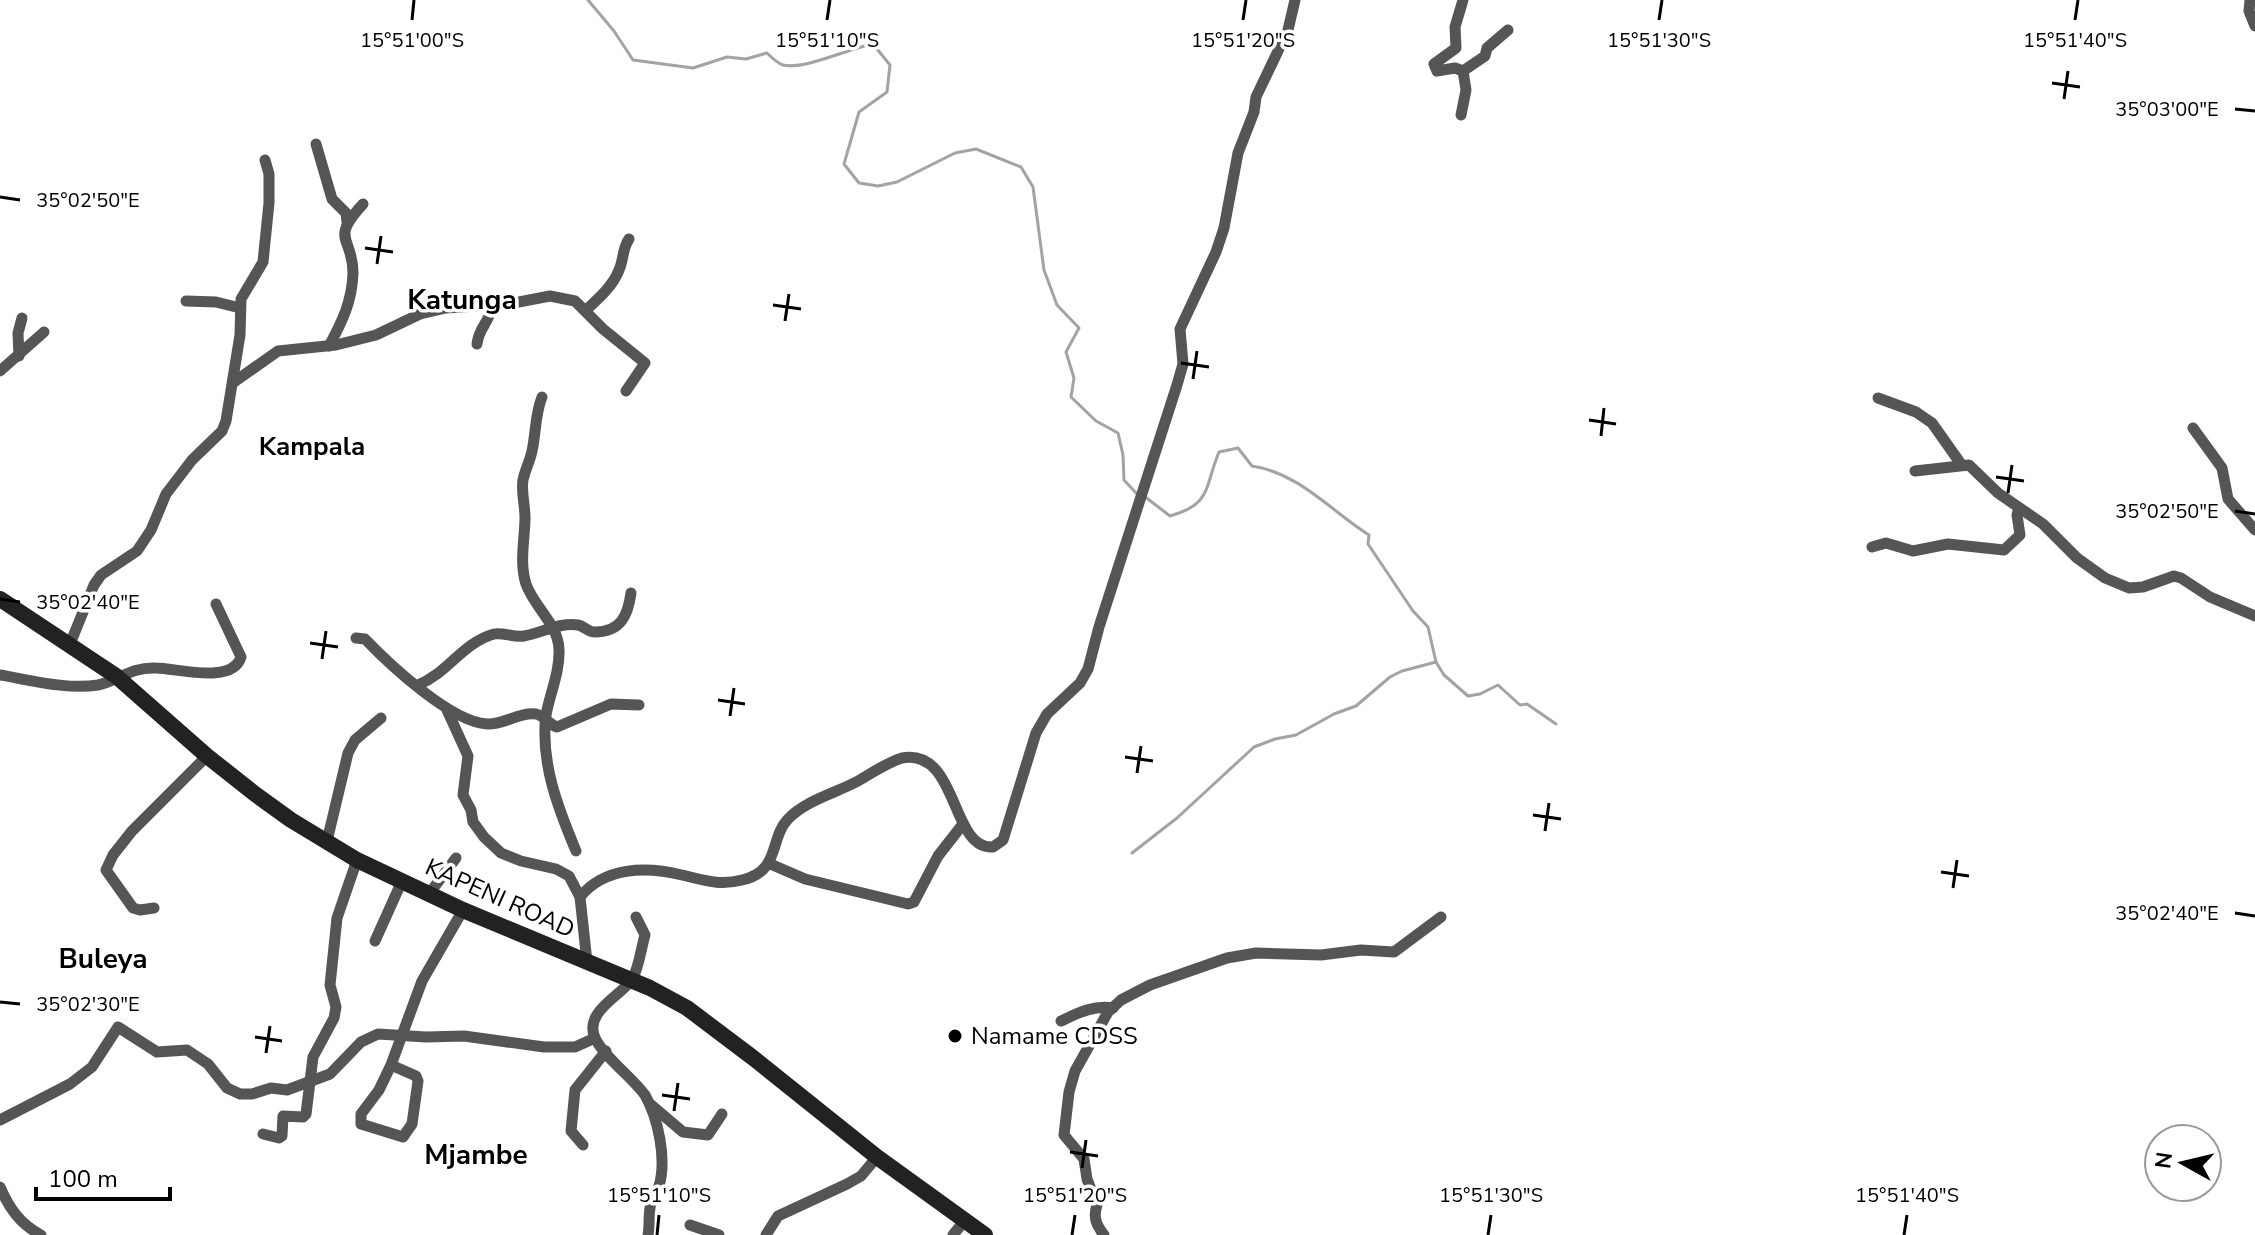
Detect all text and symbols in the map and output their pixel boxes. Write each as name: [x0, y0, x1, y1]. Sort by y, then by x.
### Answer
text: 15°51'00"S: [360, 27, 464, 54]
text: 15°51'10"S: [775, 27, 879, 54]
text: 15°51'20"S: [1191, 27, 1295, 54]
text: 15°51'30"S: [1607, 27, 1711, 54]
text: 15°51'40"S: [2023, 27, 2127, 54]
text: 35°03'00"E: [2115, 96, 2219, 123]
text: 35°02'50"E: [36, 187, 140, 214]
district label: Katunga: [407, 281, 517, 319]
district label: Kampala: [259, 429, 365, 464]
text: 35°02'50"E: [2115, 498, 2219, 525]
text: 35°02'40"E: [36, 589, 140, 616]
street label: KAPENI ROAD: [420, 851, 580, 945]
text: 35°02'40"E: [2115, 900, 2219, 927]
district label: Buleya: [59, 940, 147, 978]
text: 35°02'30"E: [36, 991, 140, 1018]
place label: Namame CDSS: [971, 1020, 1138, 1052]
marker: Namame CDSS: [946, 1027, 964, 1045]
north arrow: [2143, 1123, 2223, 1203]
district label: Mjambe: [424, 1136, 528, 1174]
text: N: [2148, 1150, 2180, 1171]
scale bar: [36, 1151, 170, 1201]
text: 100 m: [48, 1163, 118, 1195]
text: 15°51'10"S: [607, 1182, 711, 1209]
text: 15°51'20"S: [1023, 1182, 1127, 1209]
text: 15°51'30"S: [1439, 1182, 1543, 1209]
text: 15°51'40"S: [1855, 1182, 1959, 1209]

